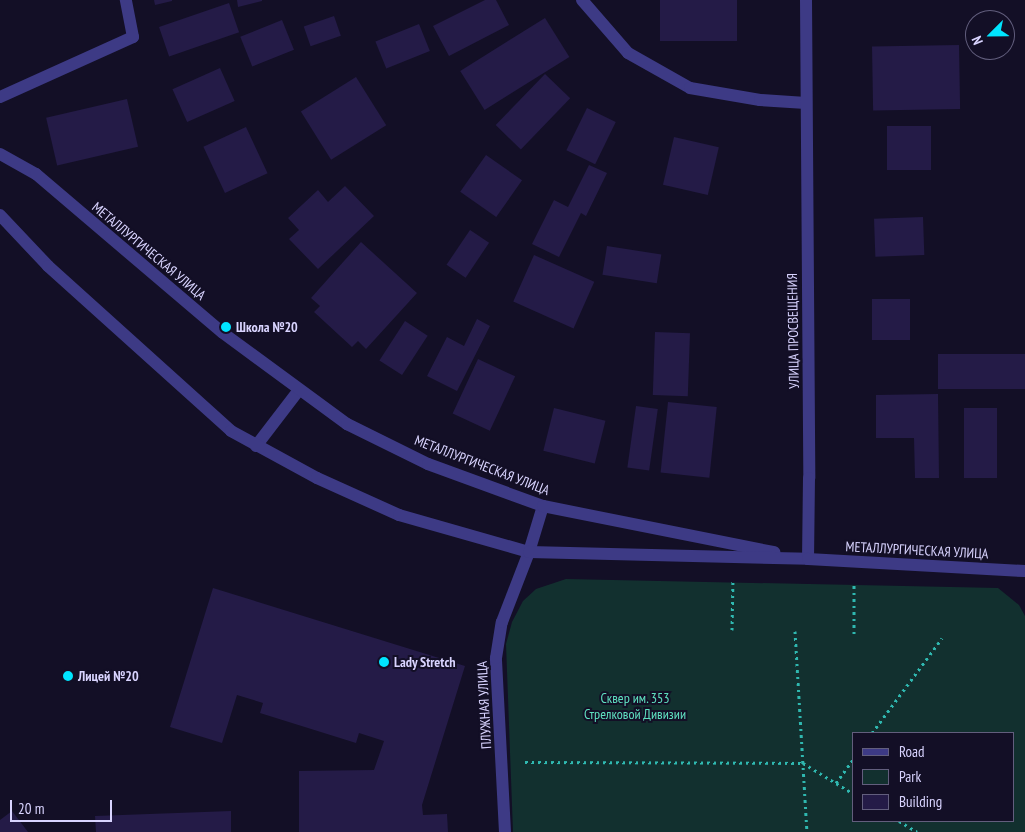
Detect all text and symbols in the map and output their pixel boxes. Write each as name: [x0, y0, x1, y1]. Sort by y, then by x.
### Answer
north arrow: [965, 10, 1015, 60]
text: N: [967, 33, 987, 47]
street label: МЕТАЛЛУРГИЧЕСКАЯ УЛИЦА: [89, 198, 209, 304]
street label: УЛИЦА ПРОСВЕЩЕНИЯ: [784, 273, 802, 389]
place label: Школа №20: [236, 319, 298, 335]
marker: Школа №20: [220, 321, 232, 333]
street label: МЕТАЛЛУРГИЧЕСКАЯ УЛИЦА: [412, 431, 552, 499]
street label: МЕТАЛЛУРГИЧЕСКАЯ УЛИЦА: [845, 538, 989, 562]
place label: Lady Stretch: [394, 654, 456, 670]
marker: Lady Stretch: [378, 656, 390, 668]
street label: ПЛУЖНАЯ УЛИЦА: [473, 660, 495, 750]
place label: Лицей №20: [78, 668, 139, 684]
marker: Лицей №20: [62, 670, 74, 682]
park label: Сквер им. 353 Стрелковой Дивизии: [584, 690, 686, 722]
legend: [852, 732, 1015, 822]
text: Road: [899, 742, 925, 761]
text: Park: [899, 767, 921, 786]
scale bar: [12, 790, 115, 822]
text: Building: [899, 792, 942, 811]
text: 20 m: [18, 799, 44, 818]

